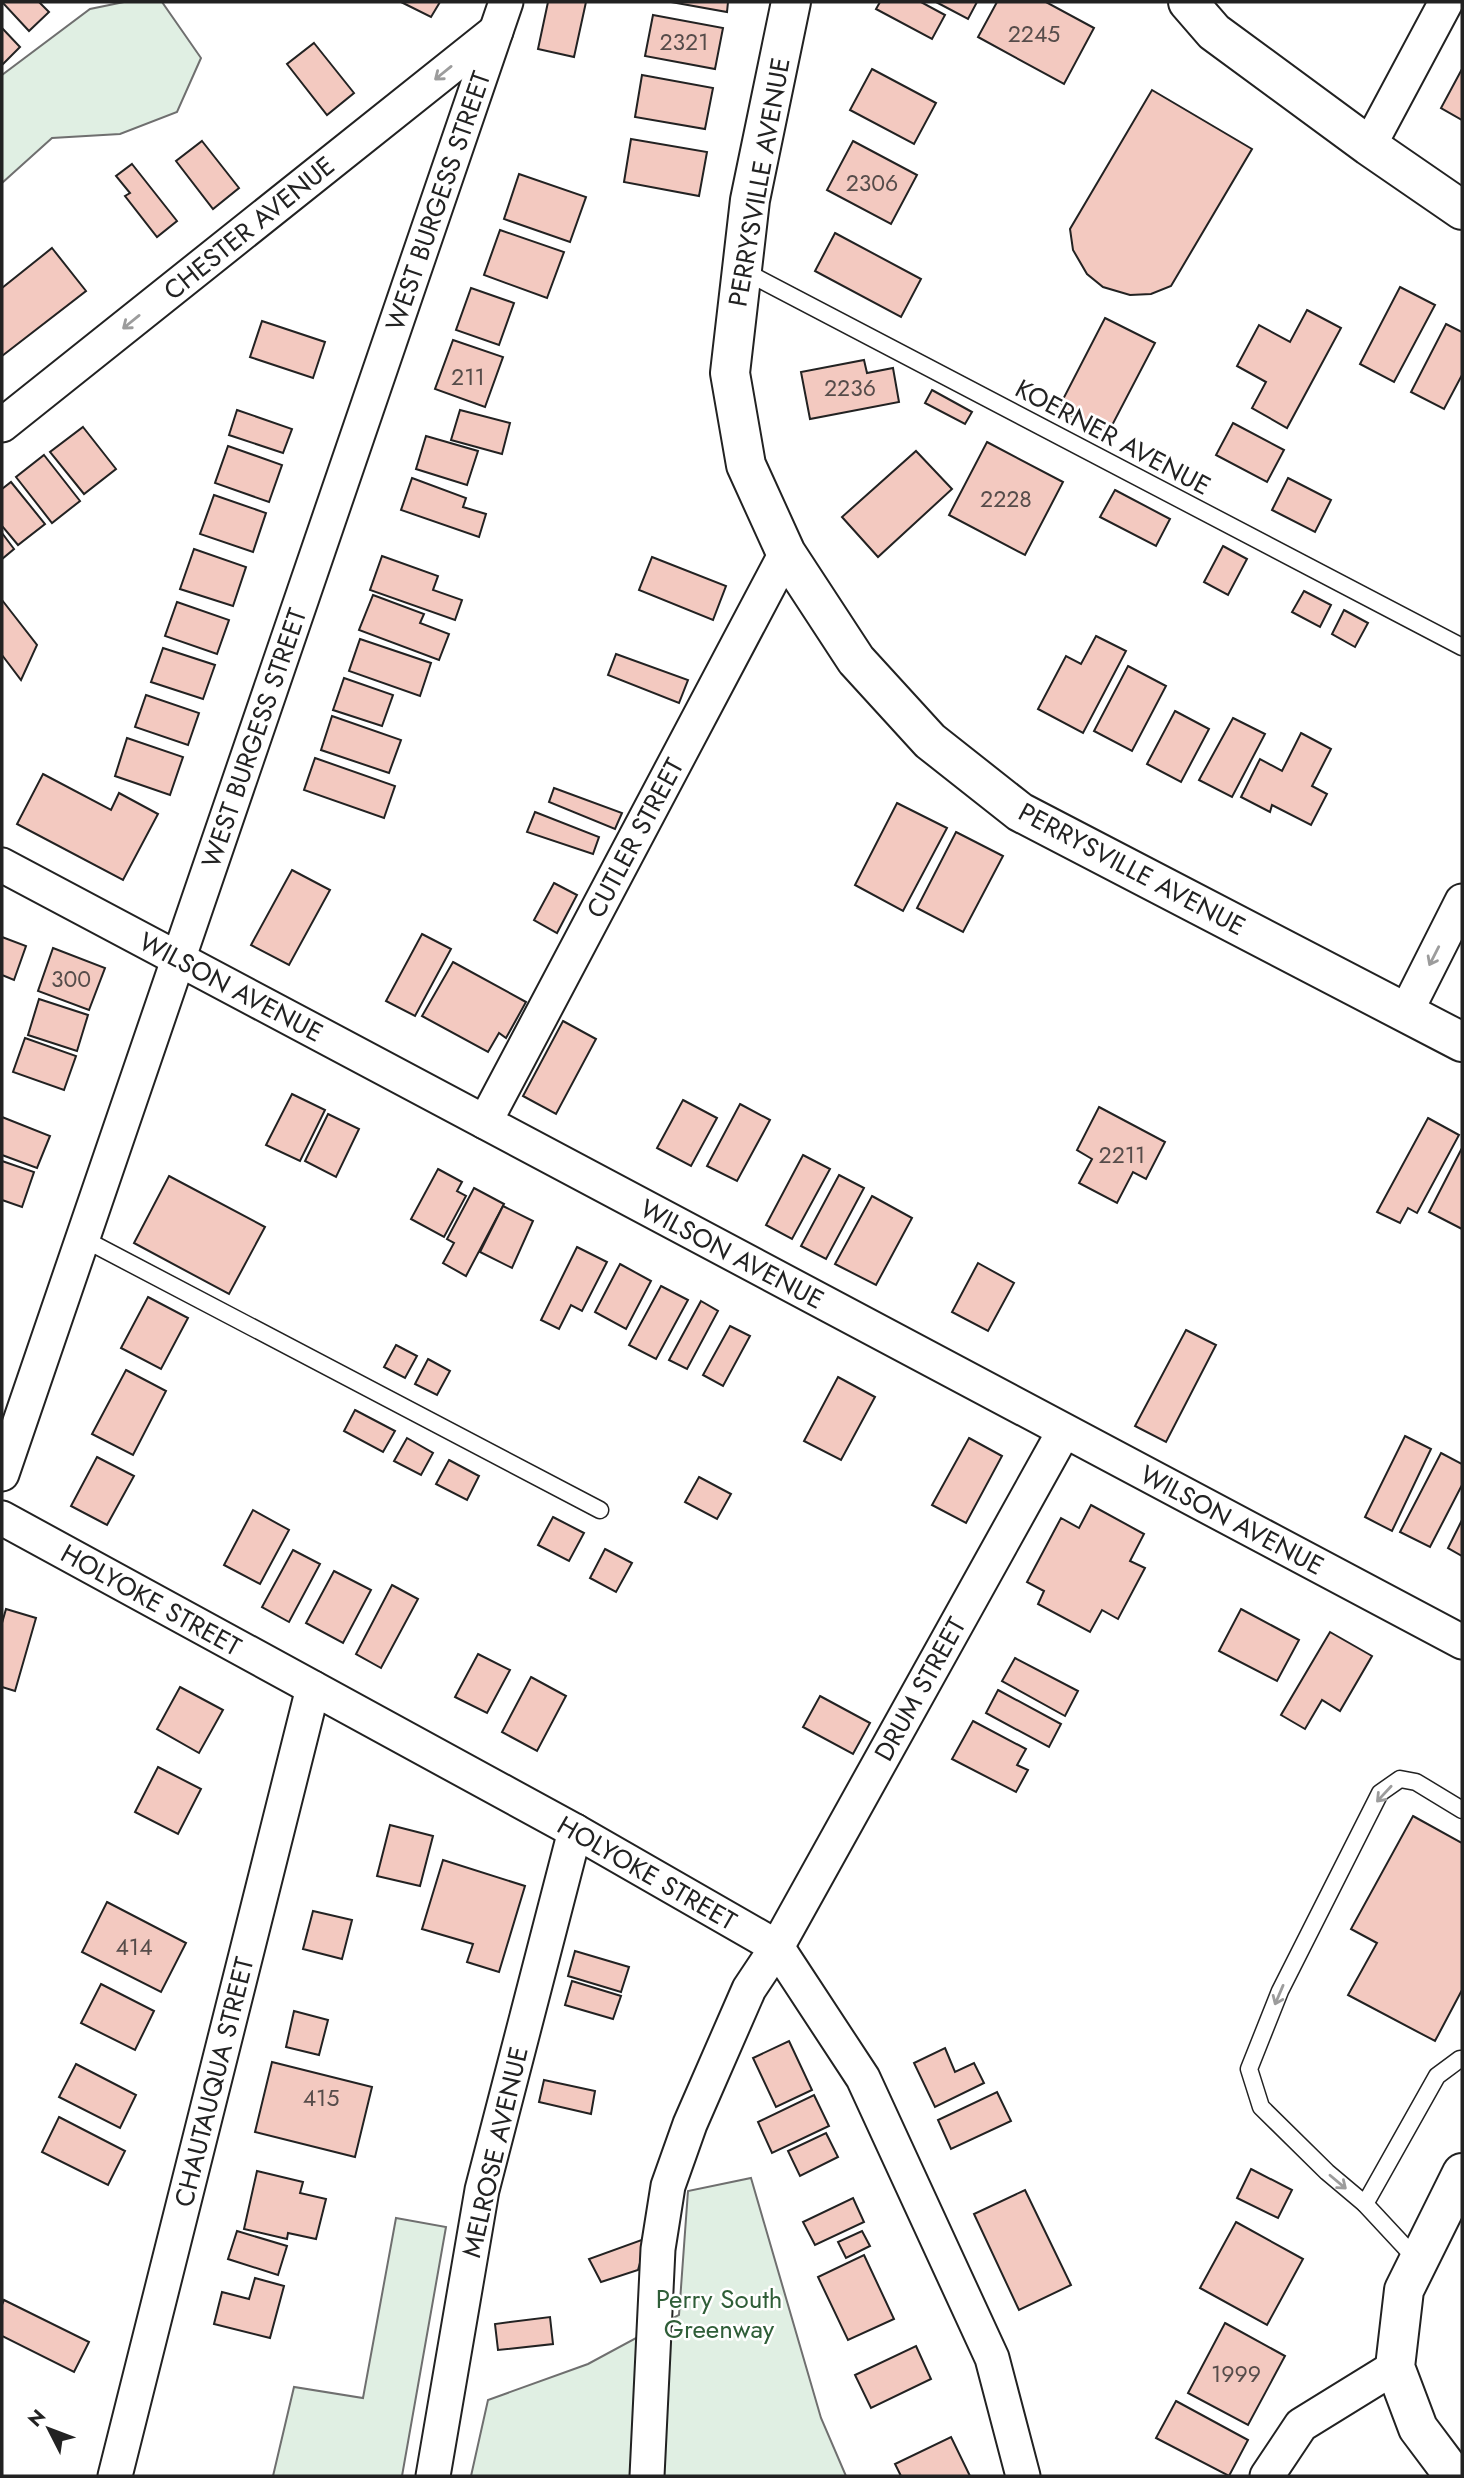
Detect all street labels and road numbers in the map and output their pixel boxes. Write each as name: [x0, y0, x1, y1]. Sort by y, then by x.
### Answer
street label: PERRYSVILLE AVENUE: [718, 54, 800, 310]
street label: WEST BURGESS STREET: [376, 66, 500, 336]
street label: CHESTER AVENUE: [155, 147, 343, 309]
street label: KOERNER AVENUE: [1009, 369, 1217, 505]
street label: WEST BURGESS STREET: [192, 603, 316, 873]
street label: CUTLER STREET: [577, 751, 693, 925]
street label: PERRYSVILLE AVENUE: [1012, 793, 1252, 945]
street label: WILSON AVENUE: [132, 923, 330, 1051]
street label: WILSON AVENUE: [633, 1190, 831, 1318]
street label: WILSON AVENUE: [1133, 1456, 1331, 1584]
street label: HOLYOKE STREET: [54, 1535, 248, 1665]
street label: DRUM STREET: [865, 1610, 975, 1768]
street label: HOLYOKE STREET: [550, 1806, 744, 1940]
street label: CHAUTAUQUA STREET: [165, 1953, 263, 2211]
street label: MELROSE AVENUE: [452, 2043, 538, 2261]

